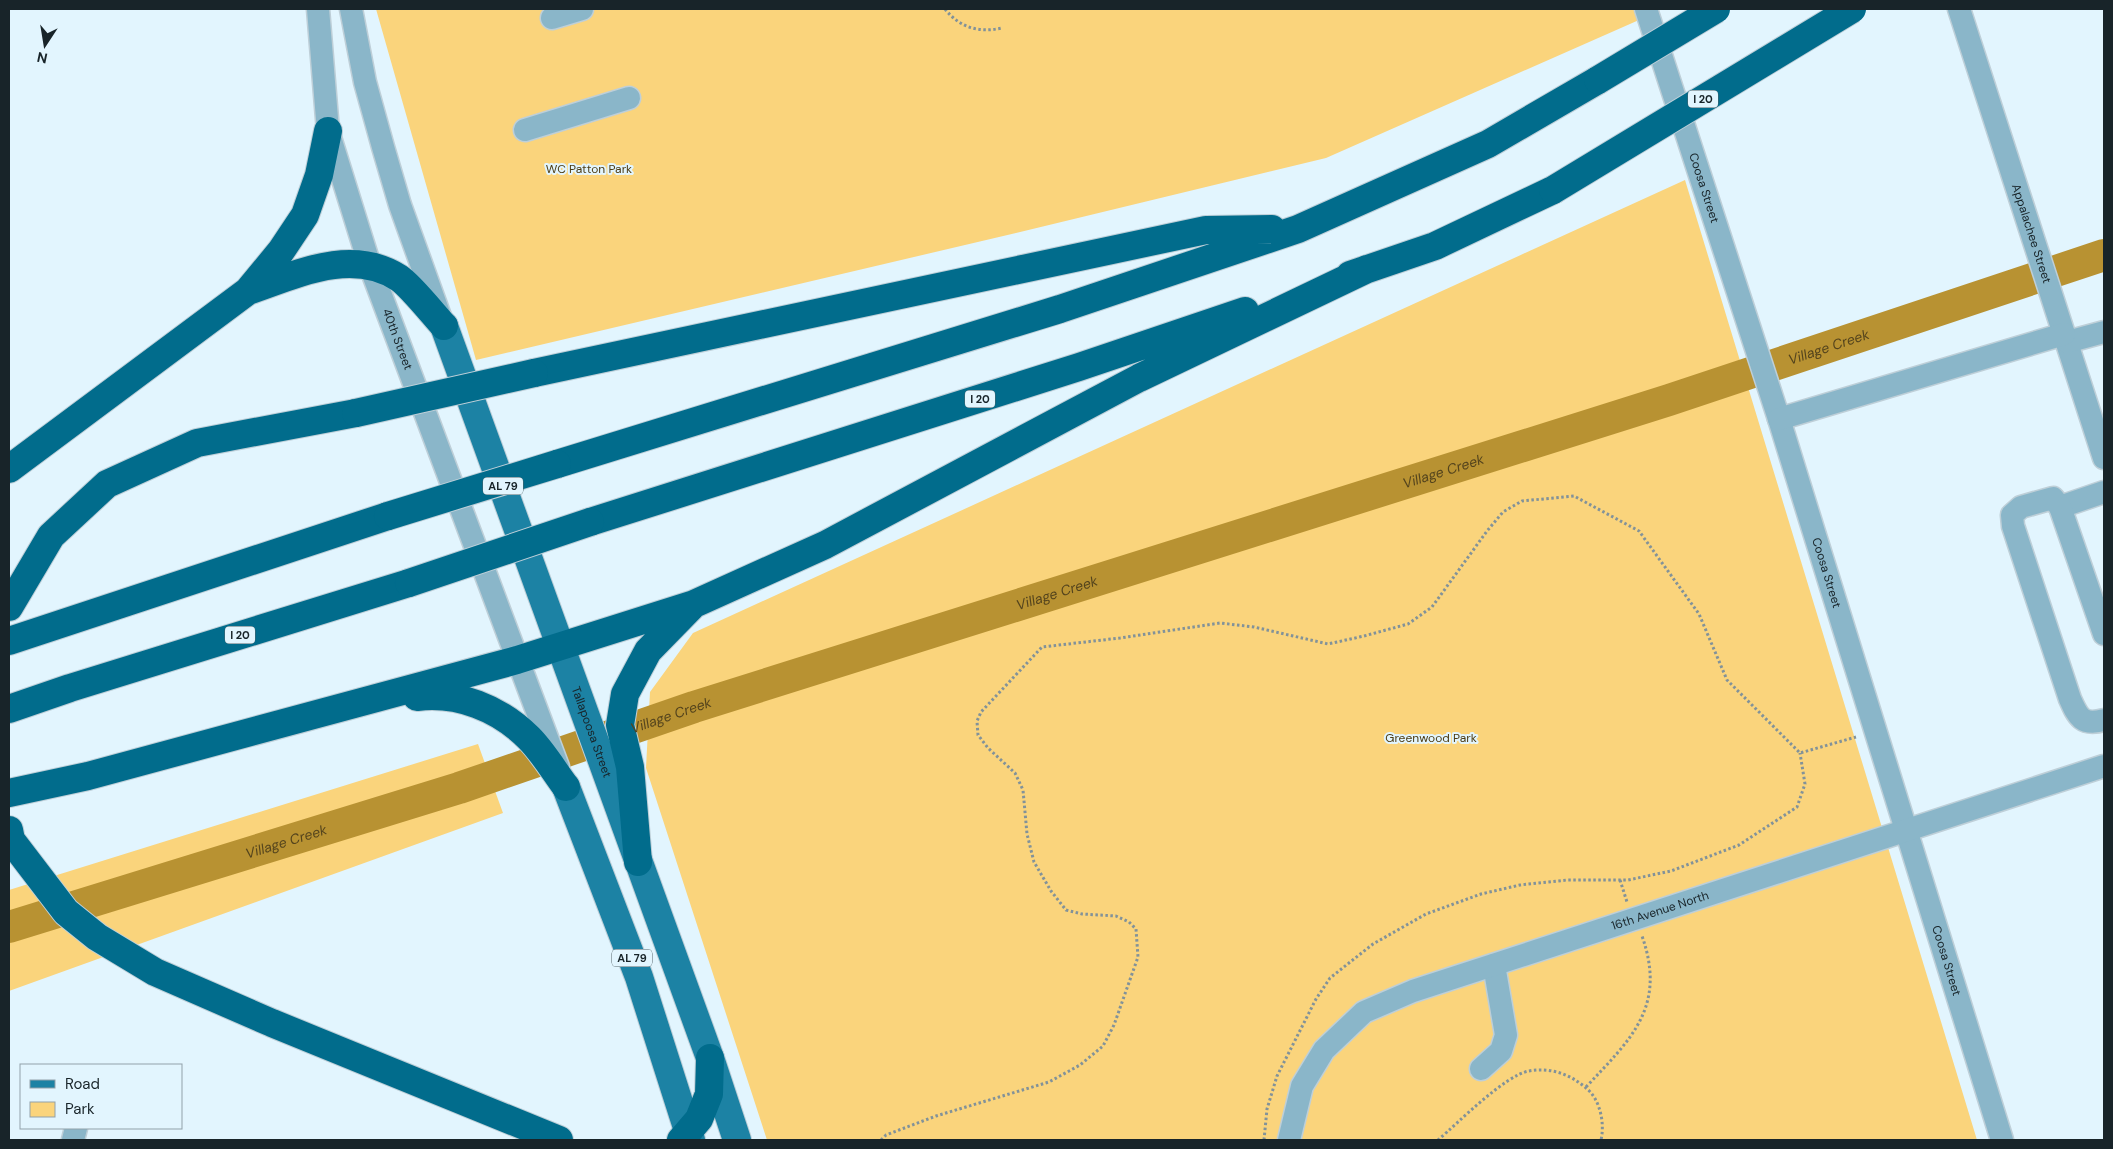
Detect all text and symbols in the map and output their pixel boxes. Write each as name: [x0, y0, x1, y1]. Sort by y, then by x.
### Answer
north arrow: [20, 20, 70, 70]
text: N: [35, 48, 49, 68]
road number: I 20: [1688, 90, 1718, 108]
street label: Coosa Street: [1685, 151, 1723, 225]
park label: WC Patton Park: [546, 161, 632, 177]
street label: Appalachee Street: [2008, 182, 2055, 286]
street label: 40th Street: [379, 306, 416, 372]
water label: Village Creek: [1786, 325, 1872, 369]
road number: I 20: [965, 390, 995, 408]
water label: Village Creek: [1400, 450, 1487, 492]
road number: AL 79: [483, 478, 523, 494]
street label: Coosa Street: [1808, 536, 1845, 610]
water label: Village Creek: [1014, 571, 1101, 614]
road number: I 20: [225, 626, 255, 644]
street label: Tallapoosa Street: [568, 684, 616, 780]
water label: Village Creek: [628, 693, 714, 737]
park label: Greenwood Park: [1385, 730, 1477, 746]
water label: Village Creek: [243, 820, 330, 862]
street label: 16th Avenue North: [1609, 887, 1711, 934]
street label: Coosa Street: [1928, 924, 1965, 998]
road number: AL 79: [612, 950, 652, 966]
legend: [20, 1064, 182, 1129]
text: Road: [65, 1074, 100, 1094]
text: Park: [65, 1099, 95, 1119]

